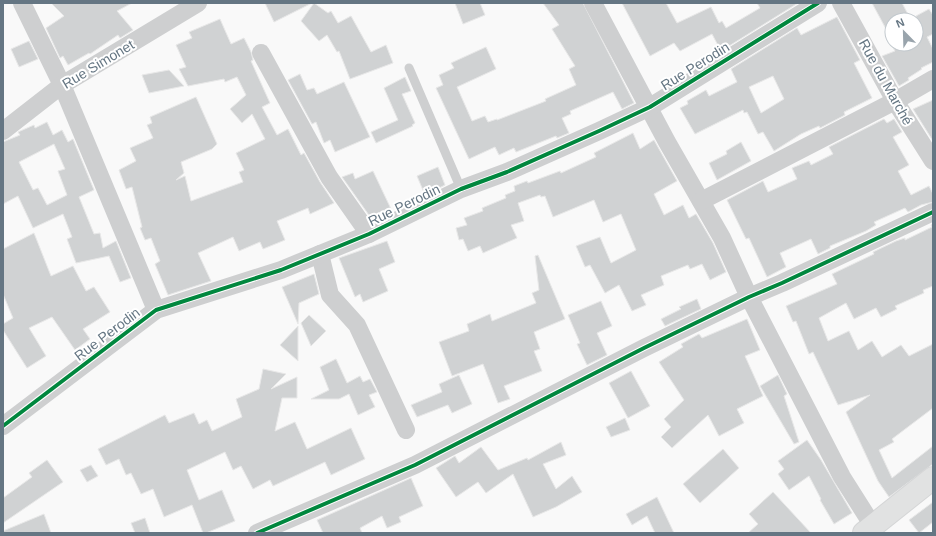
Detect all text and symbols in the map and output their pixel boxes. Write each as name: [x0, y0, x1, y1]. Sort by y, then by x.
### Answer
north arrow: [884, 12, 924, 52]
text: N: [894, 16, 906, 30]
street label: Rue Simonet: [59, 36, 137, 92]
street label: Rue du Marché: [856, 36, 916, 128]
street label: Rue Perodin: [658, 39, 732, 93]
street label: Rue Perodin: [366, 181, 442, 229]
street label: Rue Perodin: [71, 304, 143, 364]

